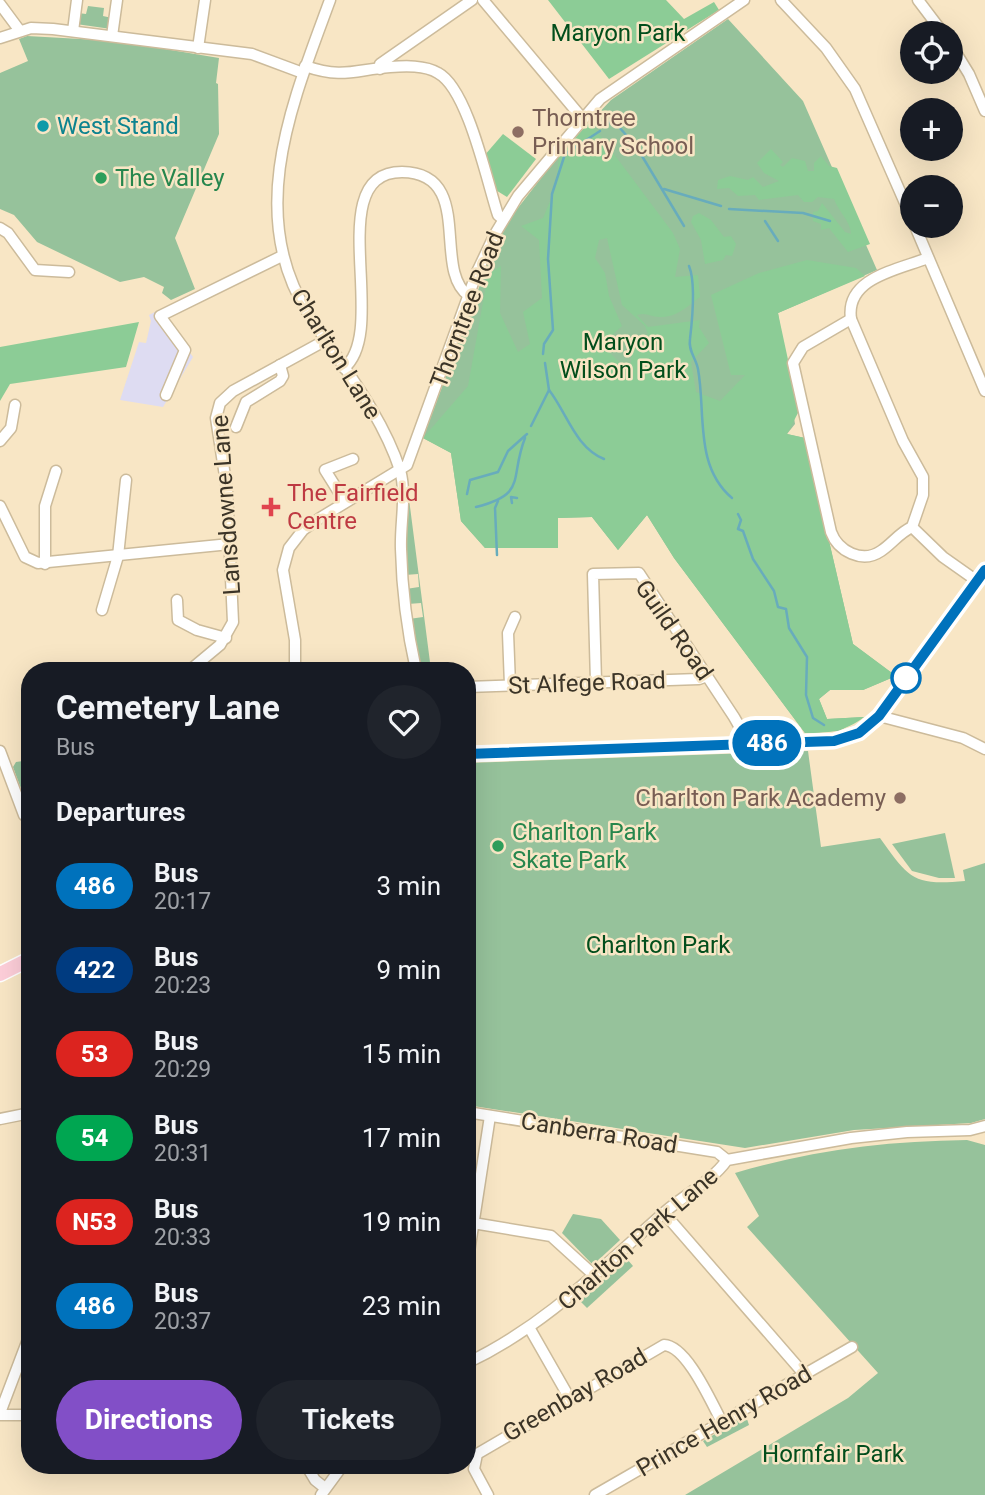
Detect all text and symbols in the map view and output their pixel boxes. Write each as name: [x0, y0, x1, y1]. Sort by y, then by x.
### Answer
park label: Maryon Park: [551, 19, 686, 47]
map controls: [900, 21, 963, 238]
button: locate: [900, 21, 963, 84]
button: +: [900, 98, 963, 161]
place label: Thorntree Primary School: [532, 104, 694, 160]
place label: West Stand: [57, 112, 179, 140]
marker: West Stand: [35, 118, 51, 134]
marker: Thorntree Primary School: [510, 124, 526, 140]
place label: The Valley: [115, 164, 225, 192]
marker: The Valley: [93, 170, 109, 186]
button: −: [900, 175, 963, 238]
street label: Thorntree Road: [424, 228, 510, 392]
street label: Charlton Lane: [285, 284, 387, 424]
park label: Maryon Wilson Park: [560, 328, 687, 384]
street label: Lansdowne Lane: [206, 414, 246, 596]
place label: The Fairfield Centre: [287, 479, 419, 535]
marker: The Fairfield Centre: [261, 497, 281, 517]
street label: Guild Road: [629, 575, 719, 685]
unlabelled marker: [891, 663, 921, 693]
street label: St Alfege Road: [508, 666, 666, 700]
button: heart: [367, 685, 441, 759]
text: Cemetery Lane: [56, 688, 280, 727]
line badge: 486: [727, 720, 807, 766]
text: 486: [746, 729, 788, 757]
text: Bus: [56, 734, 95, 761]
place label: Charlton Park Academy: [635, 784, 887, 812]
marker: Charlton Park Academy: [892, 790, 908, 806]
text: Departures: [56, 797, 186, 827]
place label: Charlton Park Skate Park: [512, 818, 658, 874]
marker: Charlton Park Skate Park: [490, 838, 506, 854]
text: Bus: [154, 858, 199, 888]
text: 3 min: [376, 871, 441, 901]
text: 486: [74, 872, 115, 900]
text: 20:17: [154, 888, 211, 915]
park label: Charlton Park: [586, 931, 731, 959]
text: Bus: [154, 942, 199, 972]
text: 9 min: [376, 955, 441, 985]
text: 422: [74, 956, 115, 984]
text: 20:23: [154, 972, 211, 999]
text: Bus: [154, 1026, 199, 1056]
text: 15 min: [362, 1039, 441, 1069]
text: 53: [81, 1040, 108, 1068]
text: 20:29: [154, 1056, 211, 1083]
street label: Canberra Road: [519, 1107, 679, 1159]
text: Bus: [154, 1110, 199, 1140]
text: 17 min: [362, 1123, 441, 1153]
text: 54: [81, 1124, 108, 1152]
text: 20:31: [154, 1140, 211, 1167]
street label: Charlton Park Lane: [552, 1162, 724, 1316]
text: Bus: [154, 1194, 199, 1224]
text: 19 min: [362, 1207, 441, 1237]
text: N53: [72, 1208, 117, 1236]
text: 20:33: [154, 1224, 211, 1251]
text: Bus: [154, 1278, 199, 1308]
text: 23 min: [362, 1291, 441, 1321]
text: 486: [74, 1292, 115, 1320]
text: 20:37: [154, 1308, 211, 1335]
street label: Greenbay Road: [498, 1342, 652, 1448]
street label: Prince Henry Road: [632, 1360, 816, 1482]
button: Directions: [56, 1380, 242, 1460]
button: Tickets: [256, 1380, 441, 1460]
park label: Hornfair Park: [762, 1440, 905, 1468]

